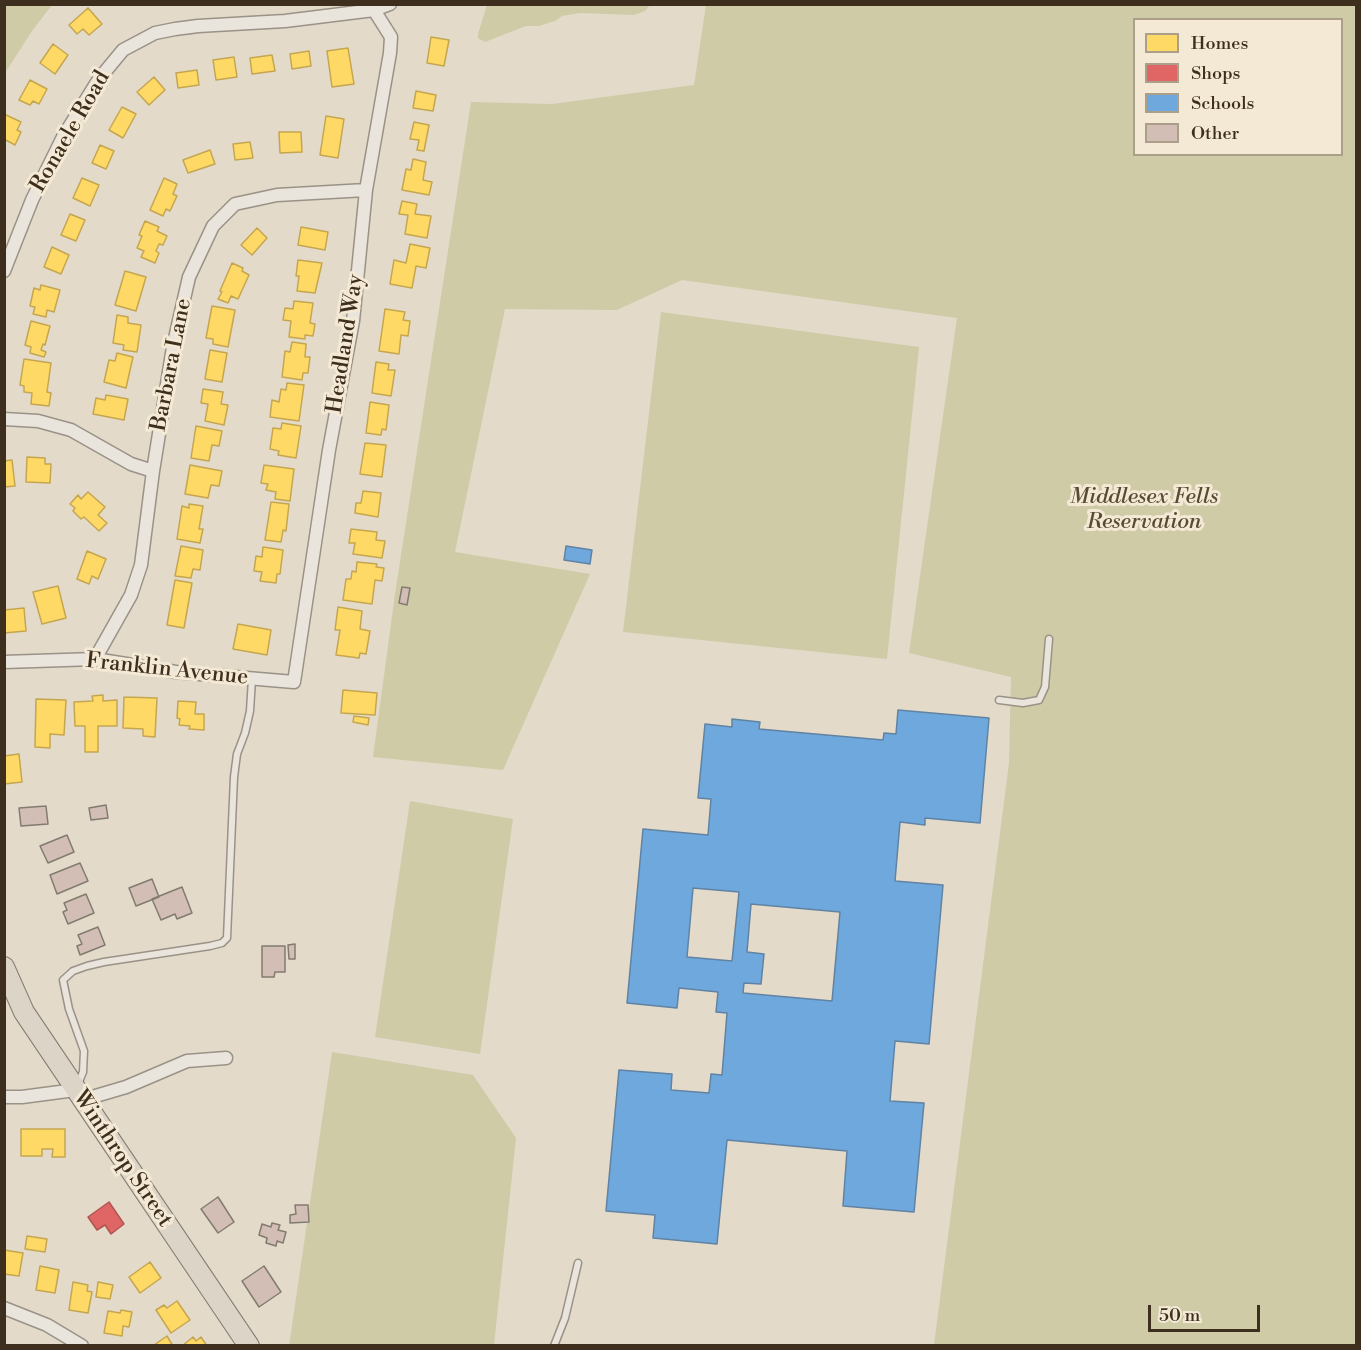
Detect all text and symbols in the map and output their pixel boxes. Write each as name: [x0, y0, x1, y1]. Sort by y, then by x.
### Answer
legend: [1133, 18, 1343, 156]
text: Homes: [1191, 32, 1248, 55]
text: Shops: [1191, 62, 1240, 85]
street label: Ronaele Road: [26, 67, 116, 197]
text: Schools: [1191, 92, 1254, 115]
text: Other: [1191, 122, 1239, 145]
street label: Headland Way: [322, 273, 370, 415]
street label: Barbara Lane: [146, 296, 198, 434]
park label: Middlesex Fells Reservation: [1070, 485, 1218, 536]
street label: Franklin Avenue: [84, 648, 250, 692]
street label: Winthrop Street: [67, 1086, 177, 1232]
scale bar: [1151, 1293, 1264, 1331]
text: 50 m: [1159, 1304, 1200, 1327]

